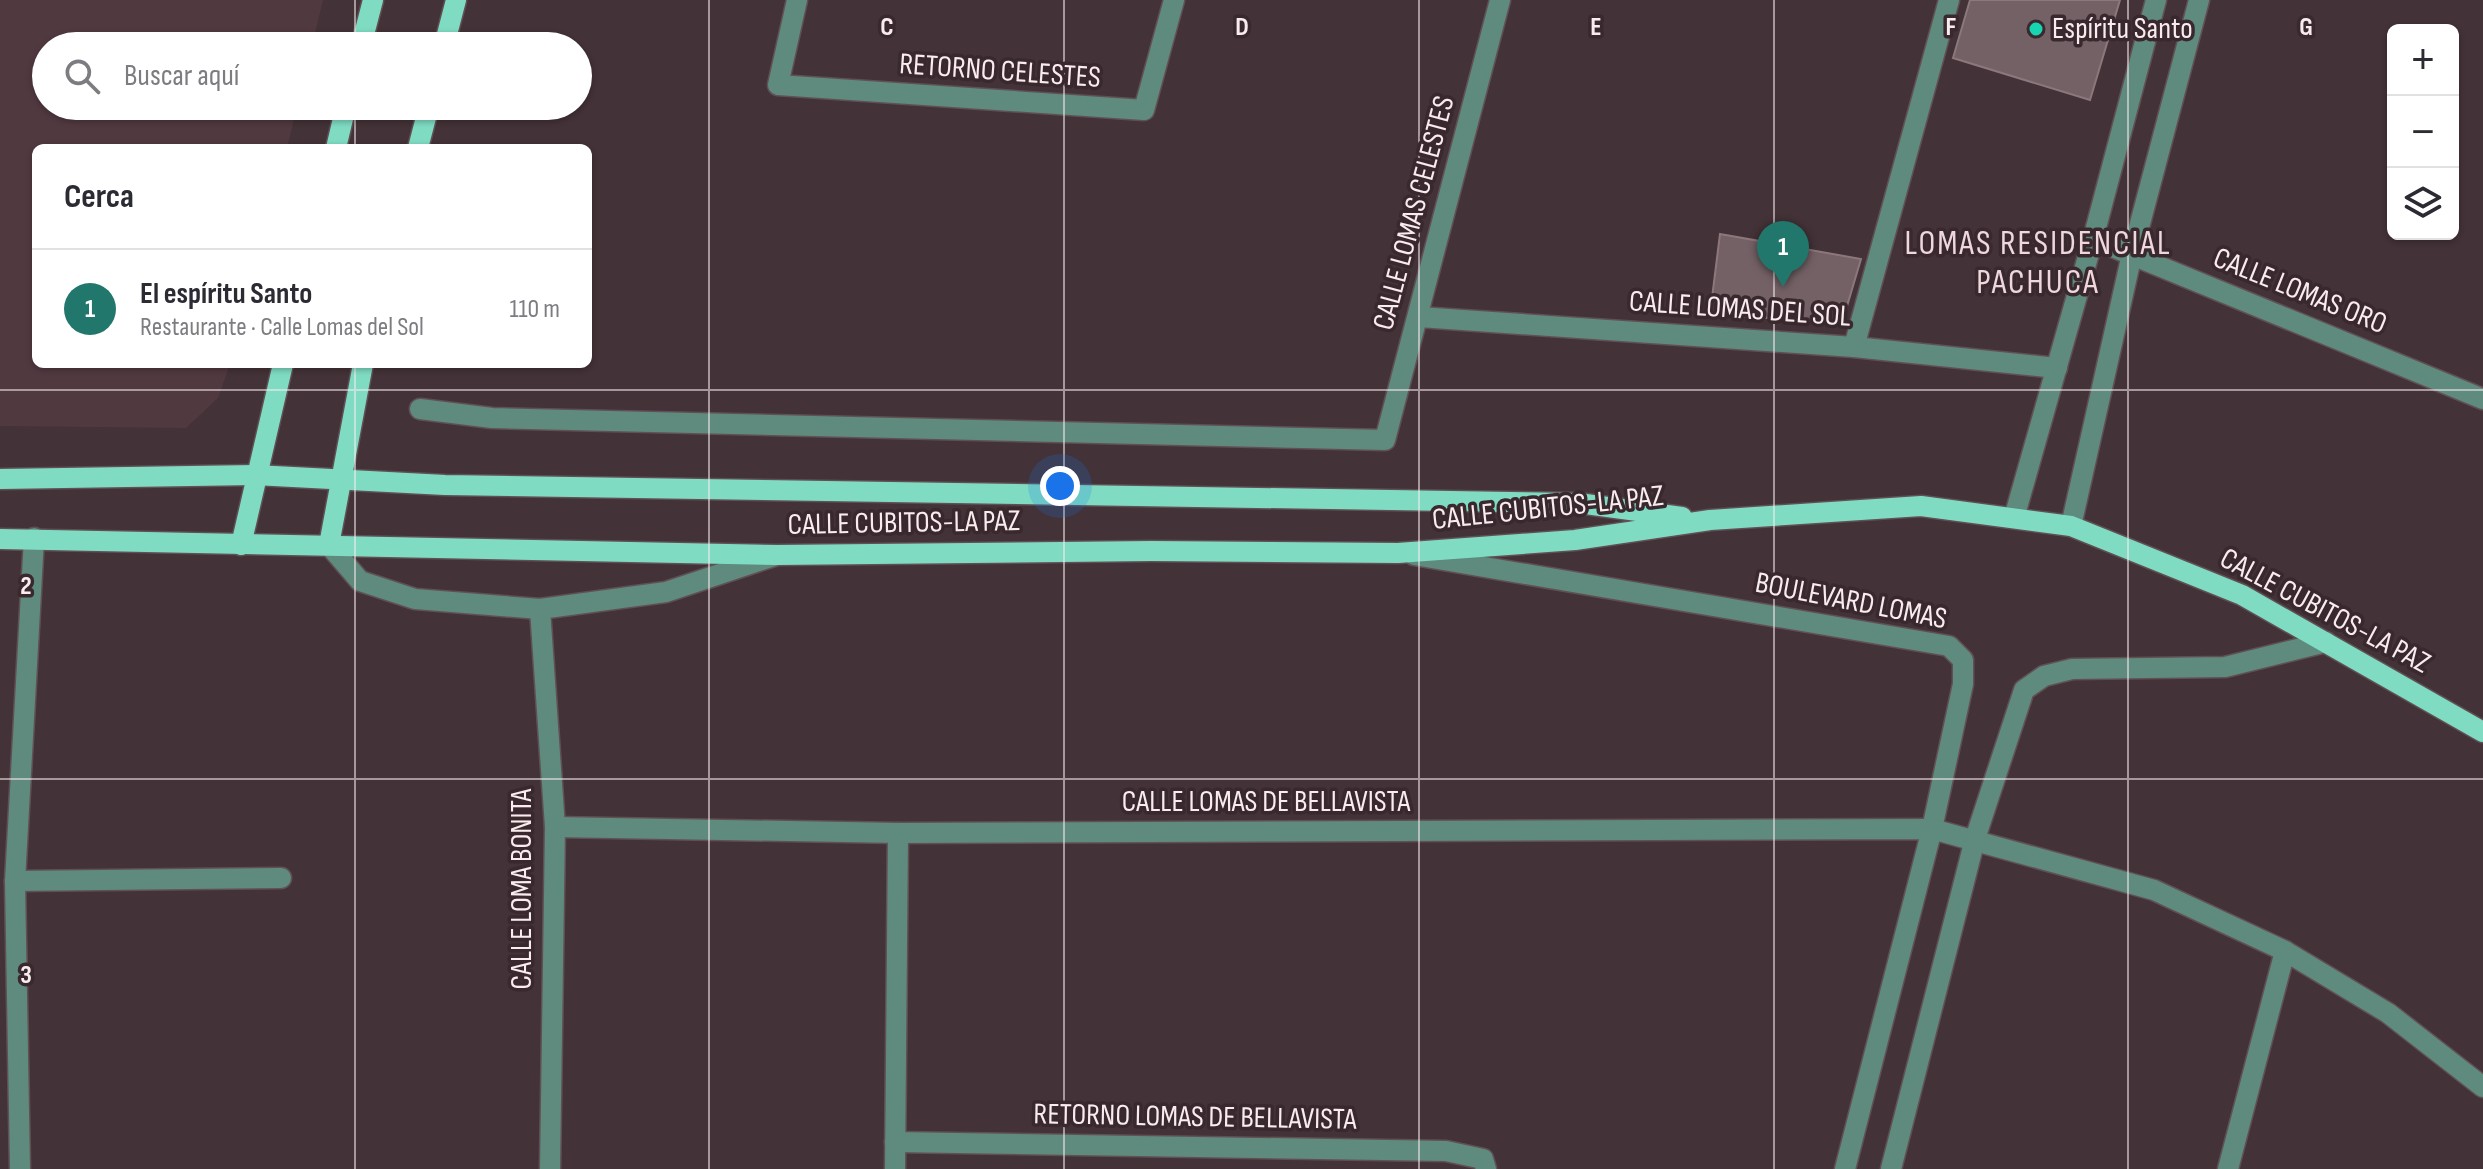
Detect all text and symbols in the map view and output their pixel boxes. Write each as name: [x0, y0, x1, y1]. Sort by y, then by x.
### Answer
place label: Espíritu Santo: [2052, 11, 2193, 47]
text: C: [880, 12, 894, 43]
text: D: [1235, 12, 1249, 43]
text: E: [1590, 12, 1602, 43]
text: F: [1946, 12, 1957, 43]
text: G: [2299, 12, 2313, 43]
marker: Espíritu Santo: [2027, 20, 2045, 38]
map controls: [2387, 24, 2459, 240]
button: +: [2387, 24, 2459, 96]
search box: [32, 32, 592, 120]
street label: RETORNO CELESTES: [898, 46, 1102, 96]
icon: search: [60, 54, 104, 98]
text: Buscar aquí: [124, 58, 239, 94]
street label: CALLE LOMAS CELESTES: [1365, 92, 1463, 334]
button: −: [2387, 96, 2459, 168]
button: layers: [2387, 168, 2459, 240]
text: Cerca: [64, 176, 134, 217]
pin: 1: [1757, 221, 1809, 287]
district label: LOMAS RESIDENCIAL PACHUCA: [1904, 223, 2172, 303]
street label: CALLE LOMAS ORO: [2208, 240, 2392, 342]
text: El espíritu Santo: [140, 276, 312, 312]
street label: CALLE LOMAS DEL SOL: [1628, 283, 1852, 335]
text: 1: [85, 294, 95, 325]
text: 110 m: [509, 294, 560, 325]
text: Restaurante · Calle Lomas del Sol: [140, 312, 424, 343]
your location: [1040, 466, 1080, 506]
street label: CALLE CUBITOS-LA PAZ: [1430, 478, 1666, 538]
street label: CALLE CUBITOS-LA PAZ: [787, 503, 1021, 543]
street label: CALLE CUBITOS-LA PAZ: [2214, 540, 2436, 682]
street label: BOULEVARD LOMAS: [1752, 565, 1950, 637]
text: 2: [20, 571, 32, 602]
street label: CALLE LOMAS DE BELLAVISTA: [1122, 784, 1410, 820]
street label: CALLE LOMA BONITA: [504, 788, 540, 989]
text: 3: [20, 960, 32, 991]
street label: RETORNO LOMAS DE BELLAVISTA: [1033, 1096, 1357, 1138]

